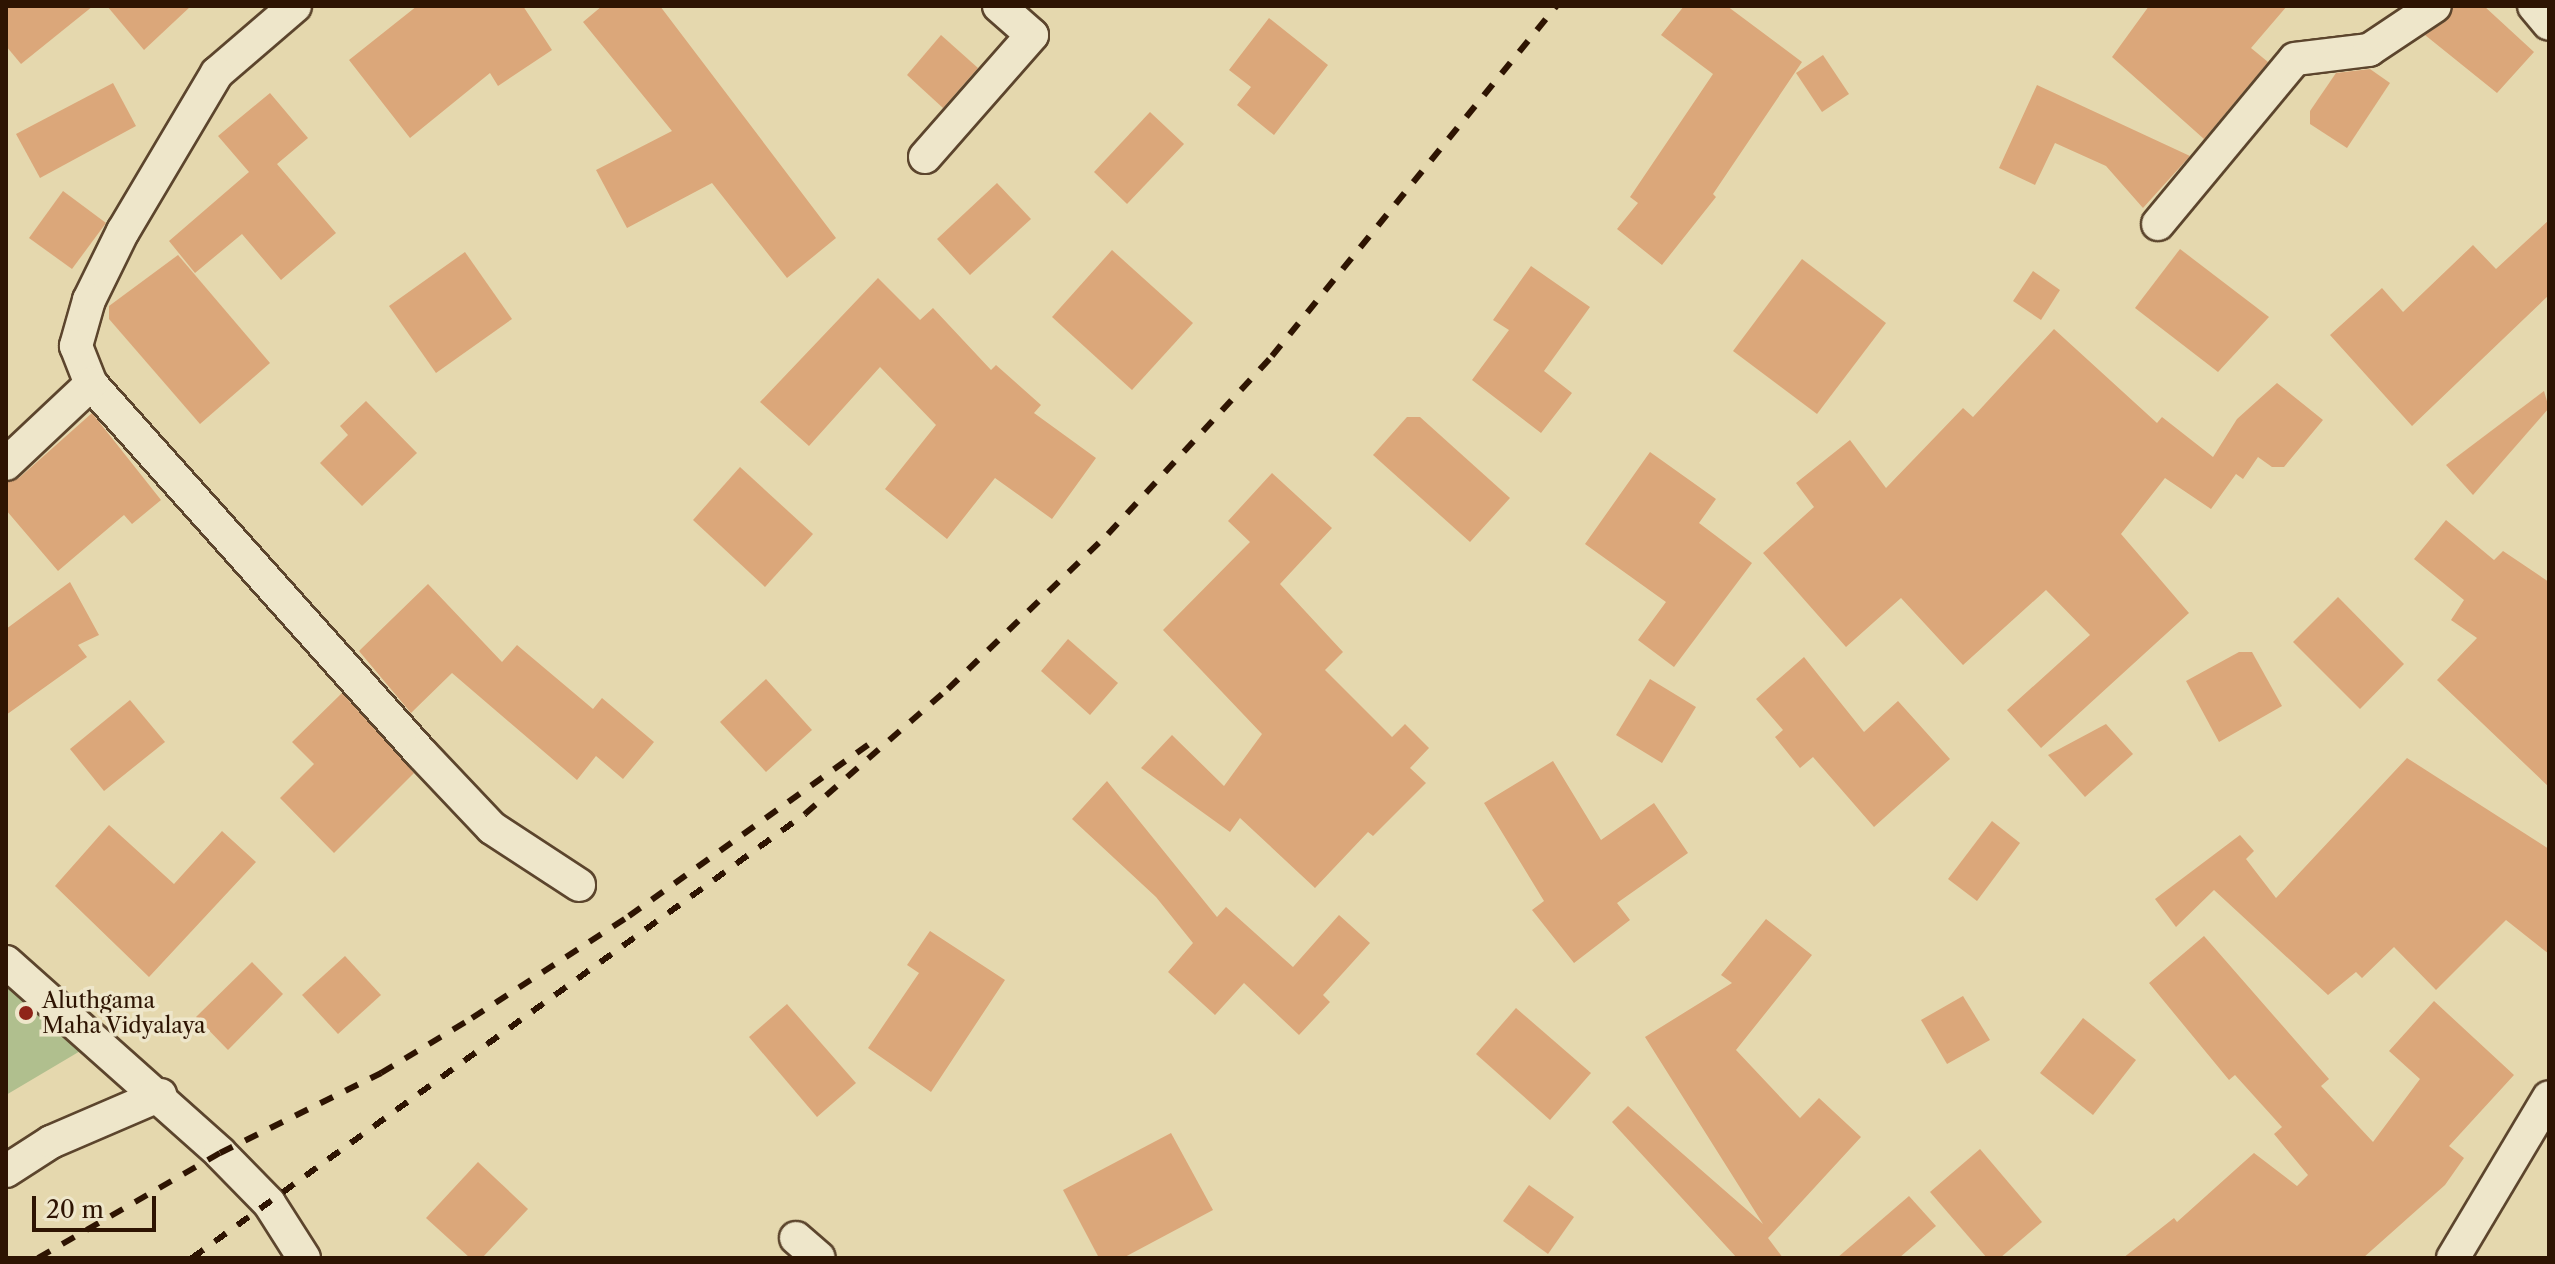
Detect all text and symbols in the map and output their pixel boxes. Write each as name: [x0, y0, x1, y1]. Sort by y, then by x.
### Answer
place label: Aluthgama Maha Vidyalaya: [42, 987, 207, 1038]
marker: Aluthgama Maha Vidyalaya: [17, 1004, 35, 1022]
scale bar: [36, 1180, 160, 1230]
text: 20 m: [46, 1195, 104, 1224]

